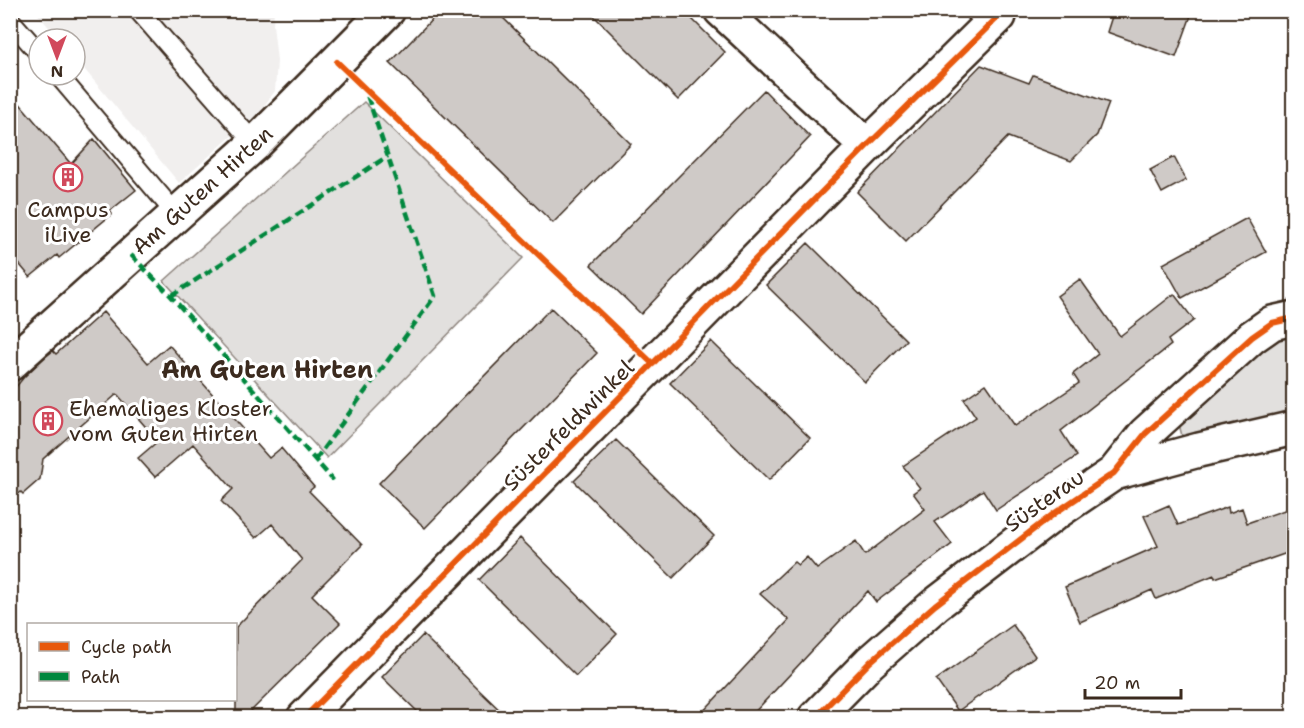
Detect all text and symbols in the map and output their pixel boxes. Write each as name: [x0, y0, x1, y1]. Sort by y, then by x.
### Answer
north arrow: [27, 27, 87, 87]
text: N: [51, 61, 63, 82]
street label: Am Guten Hirten: [126, 119, 279, 261]
building icon: Campus iLive: [52, 161, 84, 193]
place label: Campus iLive: [27, 195, 109, 249]
street label: Süsterfeldwinkel: [496, 353, 641, 497]
district label: Am Guten Hirten: [161, 354, 373, 386]
place label: Ehemaliges Kloster vom Guten Hirten: [69, 394, 272, 448]
building icon: Ehemaliges Kloster vom Guten Hirten: [32, 405, 64, 437]
street label: Süsterau: [999, 462, 1090, 538]
legend: [27, 623, 237, 701]
text: Cycle path: [81, 635, 172, 659]
scale bar: [1085, 662, 1181, 700]
text: Path: [81, 665, 120, 689]
text: 20 m: [1094, 671, 1140, 695]

